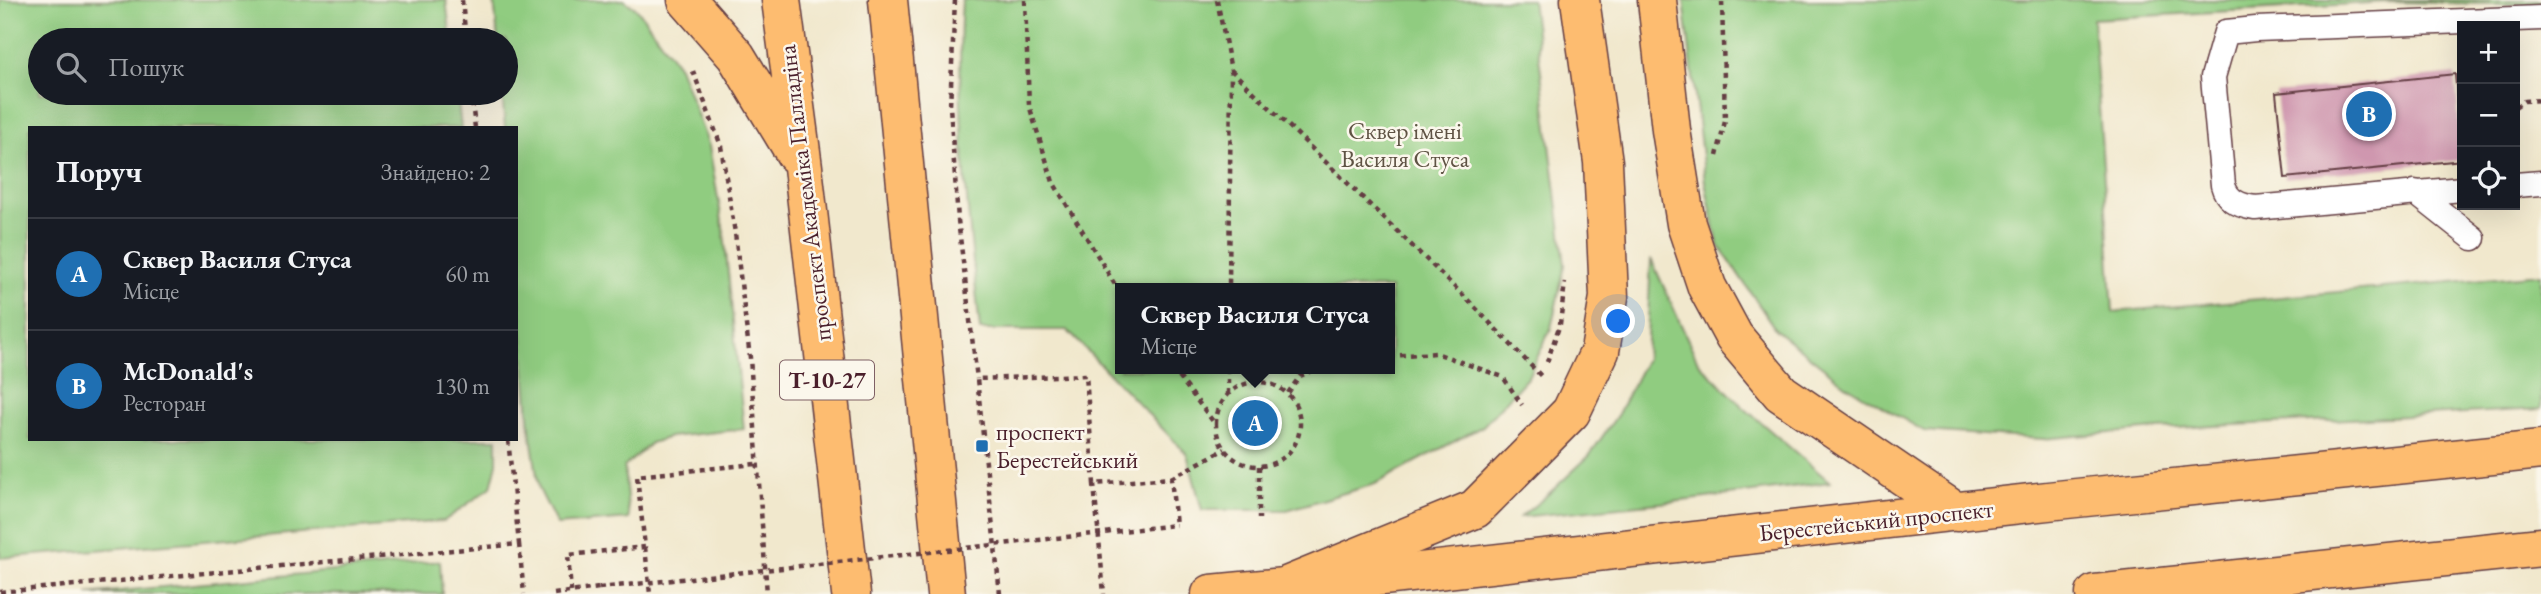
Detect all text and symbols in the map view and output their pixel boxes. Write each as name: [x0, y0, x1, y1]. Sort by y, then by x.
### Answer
map controls: [2457, 21, 2520, 210]
button: +: [2457, 21, 2520, 84]
search box: [28, 28, 518, 105]
street label: проспект Академіка Палладіна: [771, 43, 838, 343]
icon: search: [52, 48, 90, 86]
text: Пошук: [108, 50, 184, 84]
button: −: [2457, 84, 2520, 147]
pin: B: [2346, 88, 2392, 140]
park label: Сквер імені Василя Стуса: [1341, 115, 1470, 174]
button: locate: [2457, 147, 2520, 210]
text: Поруч: [56, 152, 142, 191]
text: Знайдено: 2: [381, 157, 490, 187]
text: Сквер Василя Стуса: [123, 242, 352, 276]
text: A: [71, 259, 87, 289]
text: 60 m: [445, 259, 490, 289]
text: Місце: [123, 276, 179, 306]
popup: [1115, 283, 1395, 374]
text: Сквер Василя Стуса: [1141, 297, 1369, 331]
your location: [1601, 304, 1635, 338]
text: Місце: [1141, 331, 1197, 361]
text: McDonald's: [123, 354, 253, 388]
road number: Т-10-27: [780, 360, 874, 400]
text: B: [72, 371, 86, 401]
text: 130 m: [434, 371, 490, 401]
text: Ресторан: [123, 388, 206, 418]
pin: A: [1232, 397, 1278, 449]
place label: проспект Берестейський: [996, 416, 1139, 475]
marker: проспект Берестейський: [974, 438, 990, 454]
street label: Берестейський проспект: [1757, 493, 1995, 548]

